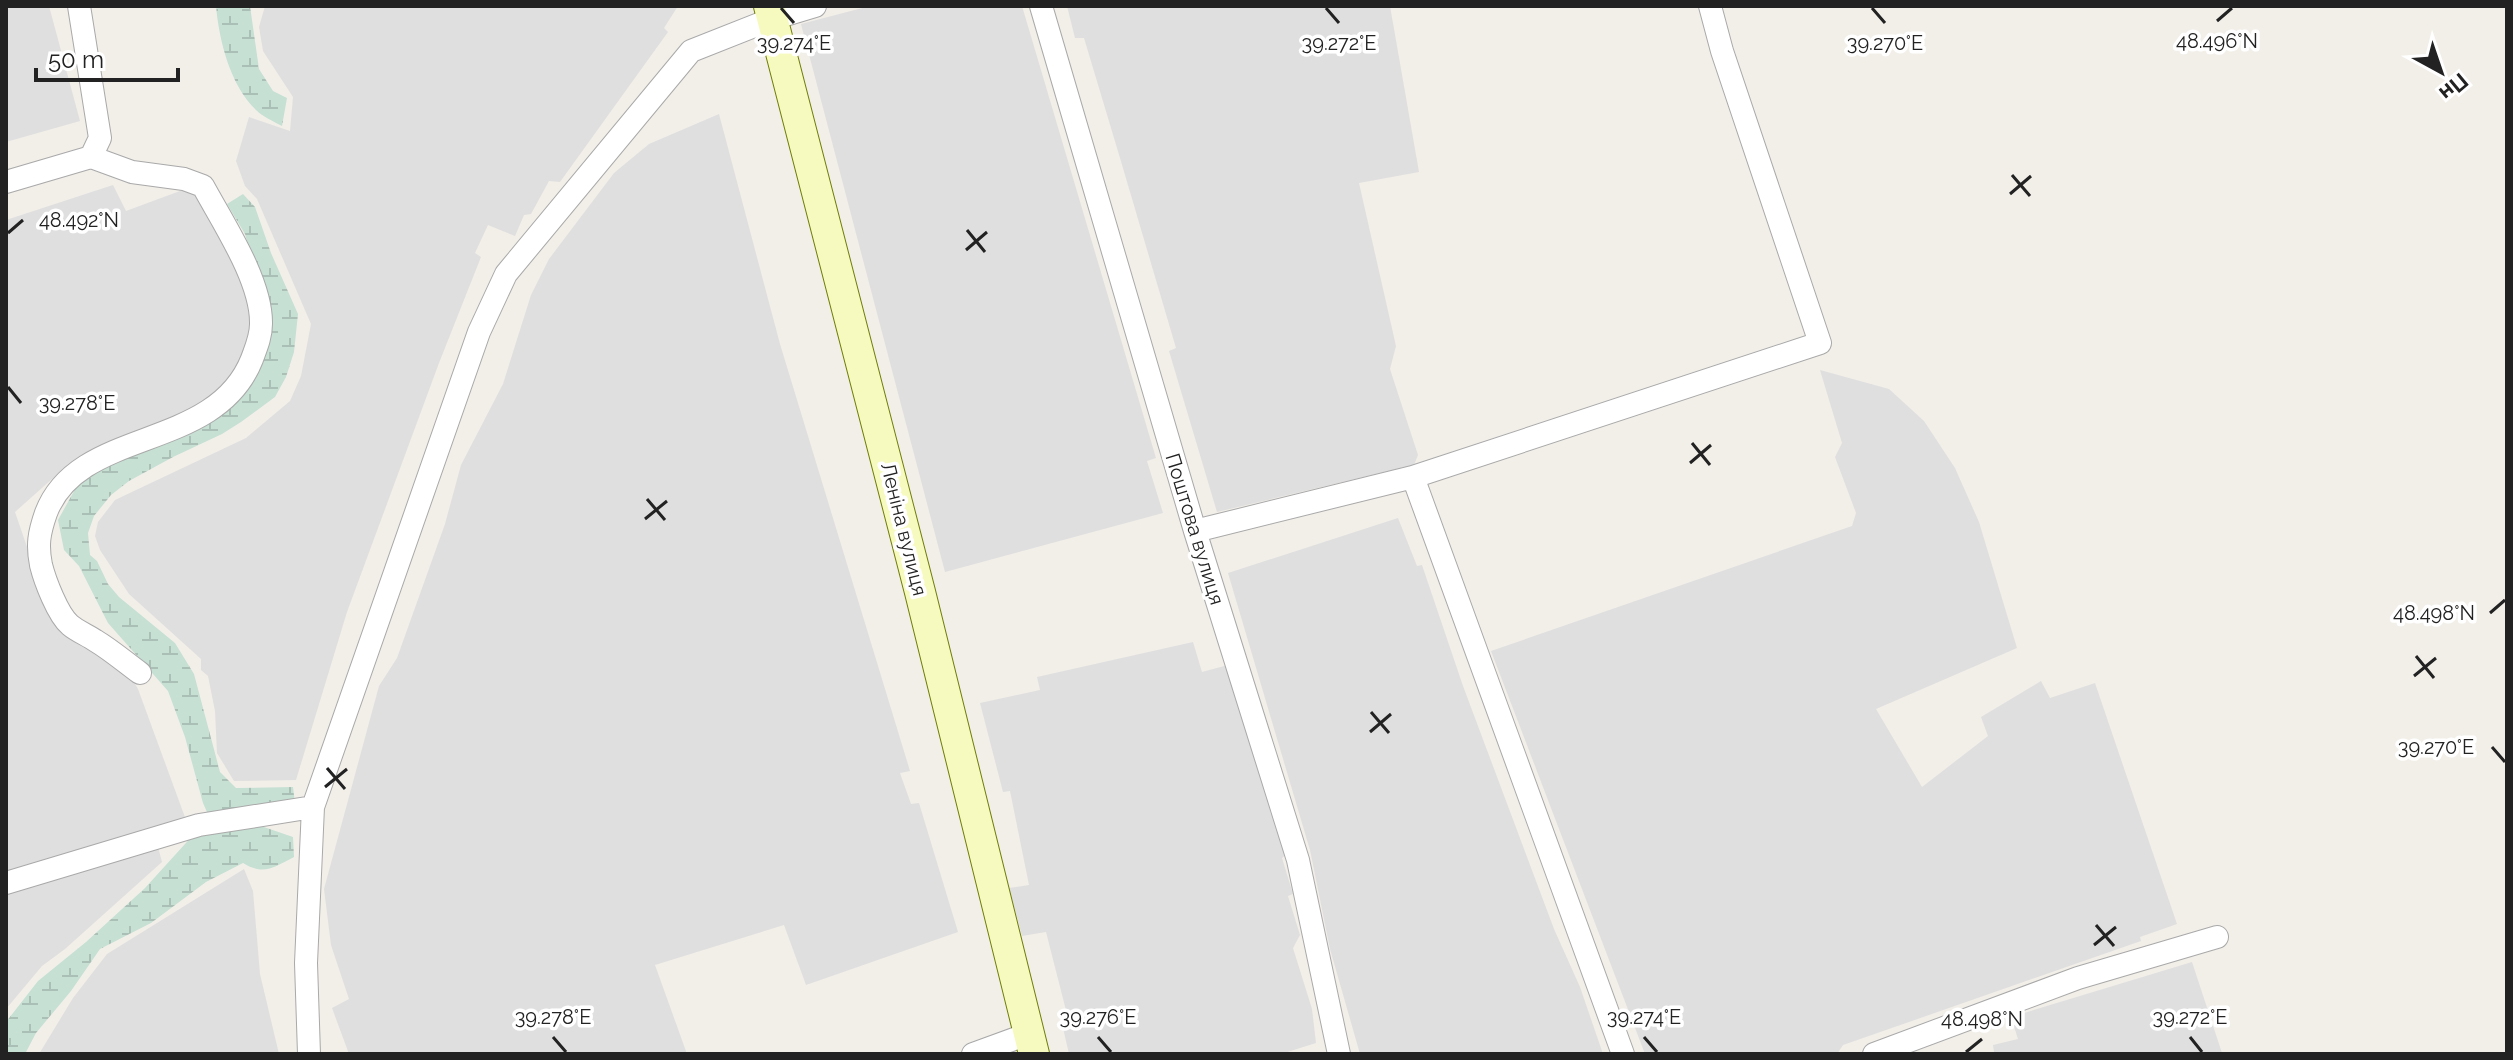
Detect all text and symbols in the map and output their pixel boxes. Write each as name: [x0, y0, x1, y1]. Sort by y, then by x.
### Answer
text: 48.496°N: [2176, 29, 2258, 53]
text: 39.274°E: [757, 31, 831, 55]
text: 39.272°E: [1302, 31, 1376, 55]
text: 39.270°E: [1847, 31, 1923, 55]
scale bar: [36, 32, 178, 82]
north arrow: [2401, 32, 2481, 112]
text: 50 m: [48, 45, 104, 74]
text: Пн: [2434, 68, 2473, 107]
text: 48.492°N: [39, 208, 119, 232]
text: 39.278°E: [39, 391, 115, 415]
street label: Поштова вулиця: [1161, 450, 1229, 608]
street label: Леніна вулиця: [876, 460, 932, 598]
text: 48.498°N: [2393, 601, 2475, 625]
text: 39.270°E: [2398, 735, 2474, 759]
text: 39.278°E: [515, 1005, 591, 1029]
text: 39.276°E: [1060, 1005, 1136, 1029]
text: 39.274°E: [1607, 1005, 1681, 1029]
text: 39.272°E: [2153, 1005, 2227, 1029]
text: 48.498°N: [1941, 1007, 2023, 1031]

